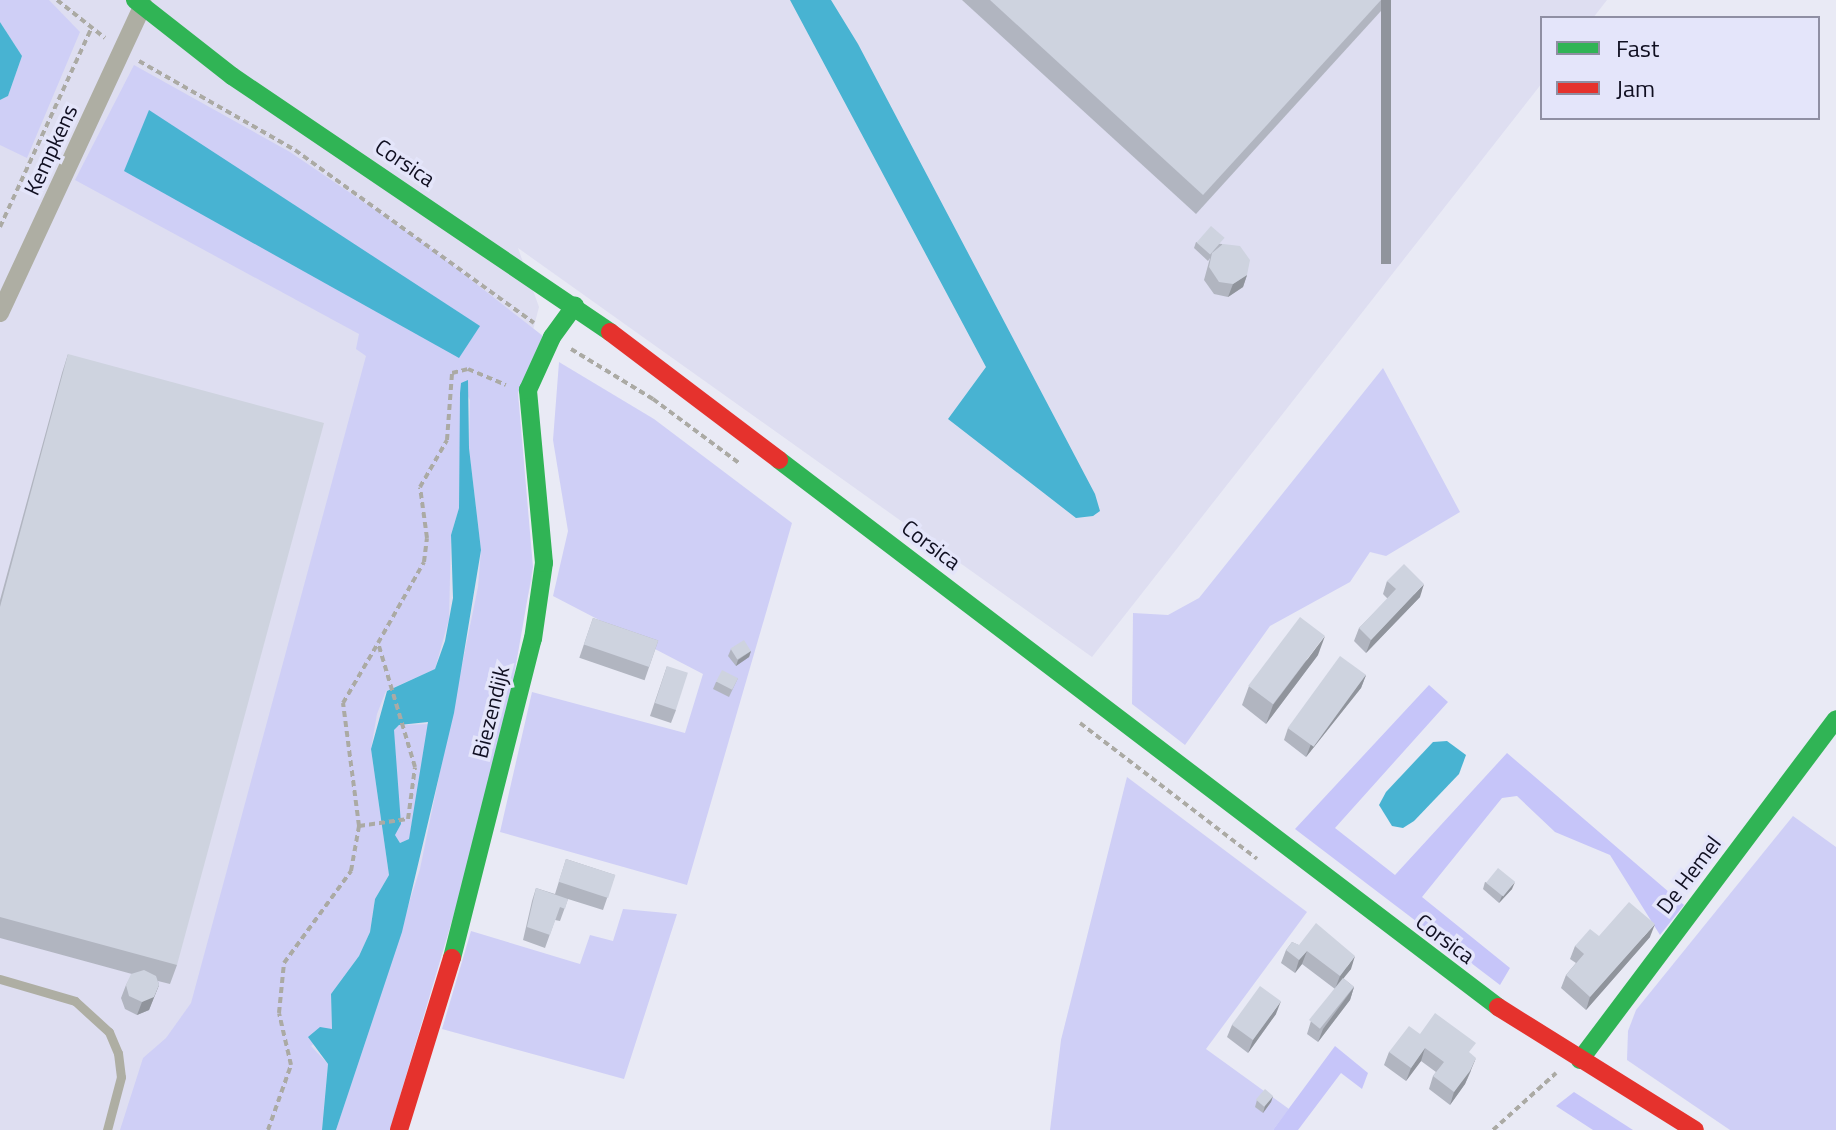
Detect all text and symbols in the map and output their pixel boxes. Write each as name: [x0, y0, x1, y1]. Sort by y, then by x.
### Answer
legend: [1540, 16, 1820, 120]
text: Fast: [1616, 30, 1659, 66]
text: Jam: [1616, 70, 1655, 106]
street label: Kempkens: [19, 101, 83, 199]
street label: Corsica: [370, 133, 440, 193]
street label: Corsica: [896, 514, 966, 576]
street label: Biezendijk: [467, 663, 515, 761]
street label: De Hemel: [1651, 831, 1727, 919]
street label: Corsica: [1410, 908, 1480, 970]

